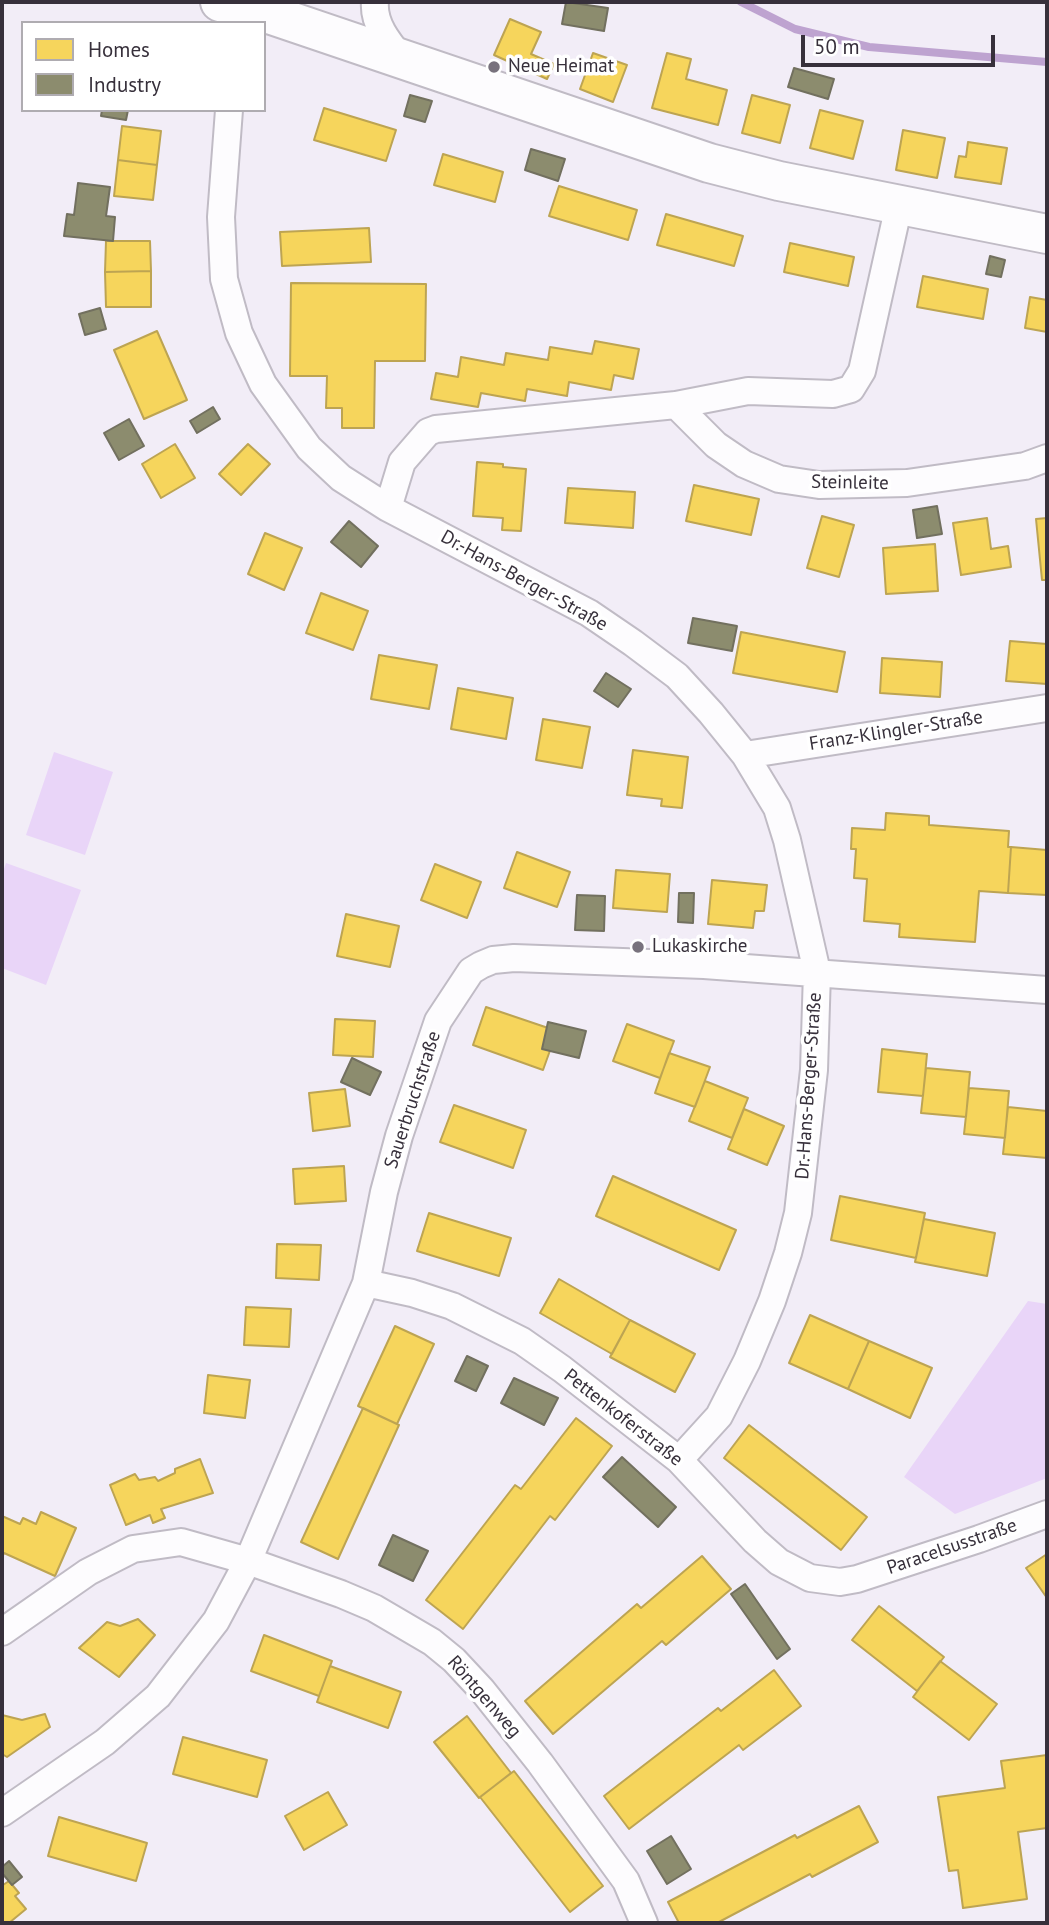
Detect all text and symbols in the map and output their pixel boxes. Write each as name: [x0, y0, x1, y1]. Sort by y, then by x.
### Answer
legend: [21, 21, 266, 112]
scale bar: [804, 21, 998, 65]
text: 50 m: [814, 33, 860, 60]
text: Homes: [88, 36, 150, 63]
place label: Neue Heimat: [508, 56, 614, 78]
marker: Neue Heimat: [486, 59, 502, 75]
text: Industry: [88, 71, 161, 98]
street label: Steinleite: [811, 471, 889, 495]
street label: Dr.-Hans-Berger-Straße: [437, 526, 611, 636]
street label: Franz-Klingler-Straße: [808, 706, 984, 756]
place label: Lukaskirche: [652, 936, 747, 958]
marker: Lukaskirche: [630, 939, 646, 955]
street label: Dr.-Hans-Berger-Straße: [791, 992, 827, 1180]
street label: Sauerbruchstraße: [380, 1028, 446, 1172]
street label: Pettenkoferstraße: [559, 1365, 687, 1471]
street label: Paracelsusstraße: [884, 1514, 1020, 1580]
street label: Röntgenweg: [442, 1651, 526, 1743]

